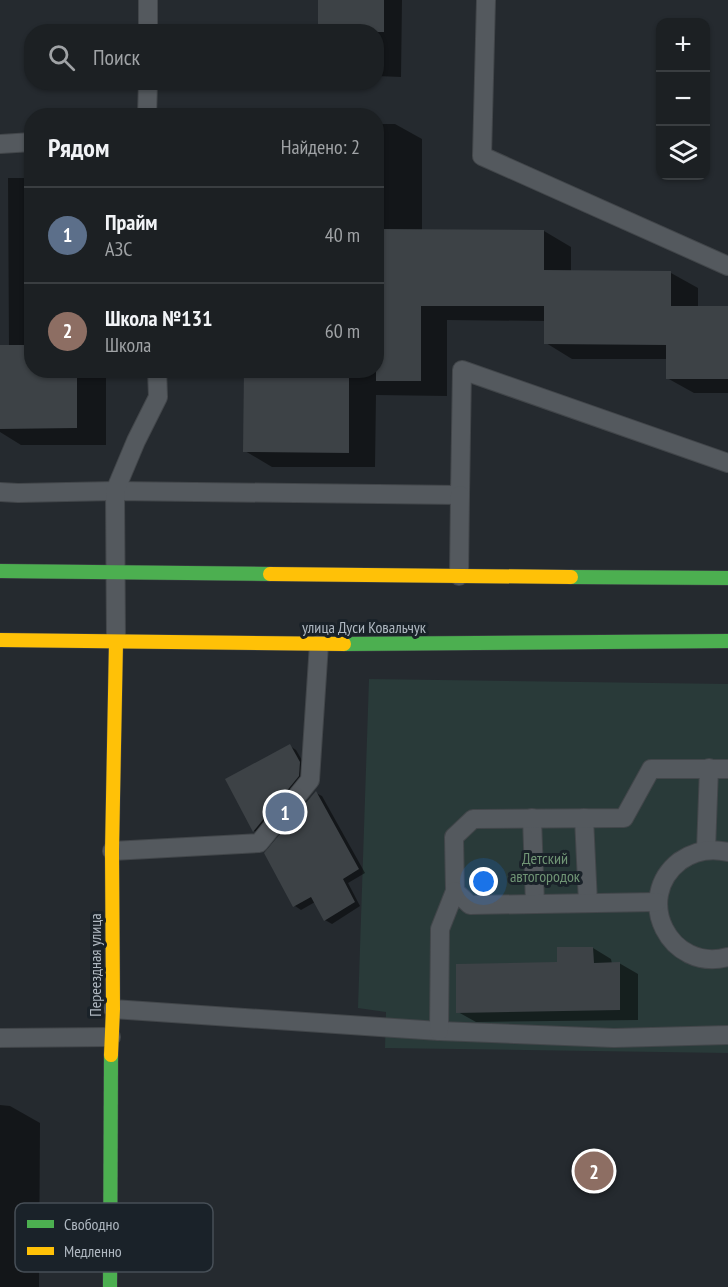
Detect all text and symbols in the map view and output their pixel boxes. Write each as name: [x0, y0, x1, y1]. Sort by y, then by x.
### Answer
map controls: [656, 18, 710, 180]
button: +: [656, 18, 710, 72]
search box: [24, 24, 384, 90]
icon: search: [45, 41, 78, 74]
text: Поиск: [93, 43, 140, 71]
button: −: [656, 72, 710, 126]
button: layers: [656, 126, 710, 180]
text: Рядом: [48, 131, 109, 164]
text: Найдено: 2: [281, 134, 360, 160]
text: Прайм: [105, 208, 158, 236]
text: 1: [63, 222, 72, 248]
text: 40 m: [325, 222, 360, 248]
text: АЗС: [105, 236, 132, 262]
text: Школа №131: [105, 304, 213, 332]
text: 2: [63, 318, 72, 344]
text: 60 m: [325, 318, 360, 344]
text: Школа: [105, 332, 151, 358]
street label: улица Дуси Ковальчук: [302, 617, 427, 637]
pin: 1: [266, 790, 304, 834]
park label: Детский автогородок: [510, 848, 581, 886]
your location: [469, 867, 498, 896]
street label: Переездная улица: [85, 913, 105, 1017]
pin: 2: [574, 1148, 614, 1194]
legend: [15, 1203, 213, 1272]
text: Свободно: [64, 1214, 119, 1234]
text: Медленно: [64, 1241, 122, 1261]

